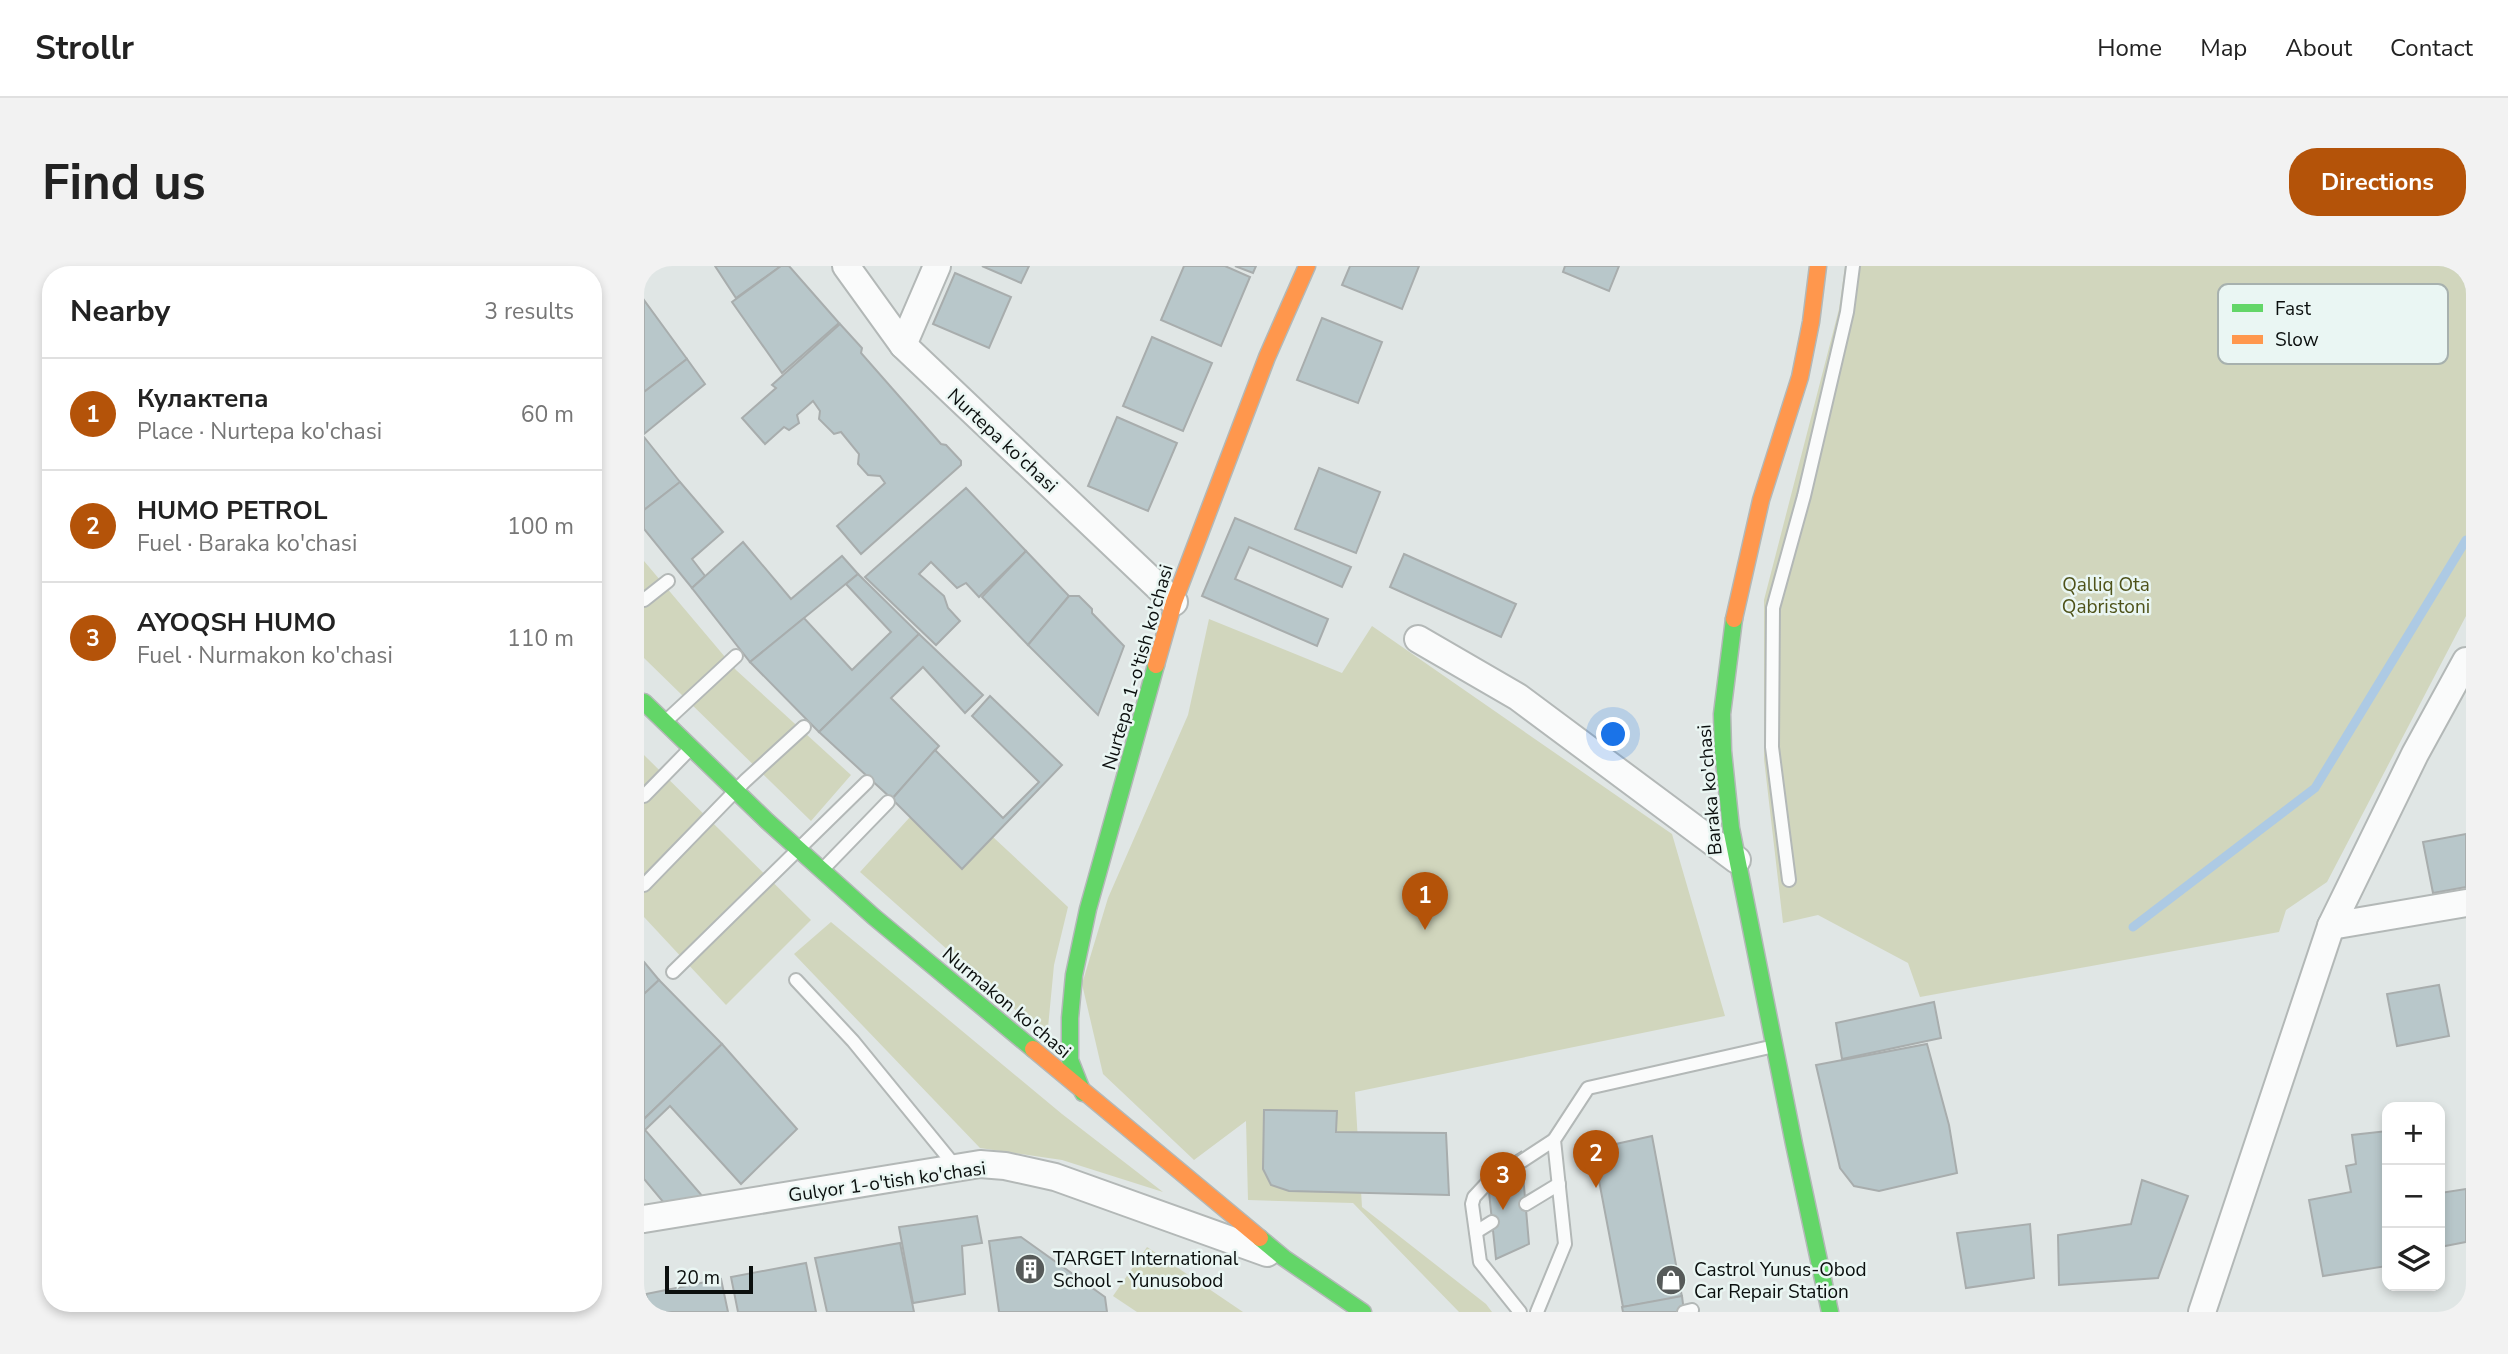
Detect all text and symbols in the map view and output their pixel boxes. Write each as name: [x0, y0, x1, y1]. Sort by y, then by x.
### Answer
text: Strollr: [35, 26, 134, 71]
text: Home: [2097, 32, 2162, 64]
text: Map: [2200, 32, 2247, 64]
text: About: [2285, 32, 2352, 64]
text: Contact: [2390, 32, 2473, 64]
button: Directions: [2289, 148, 2466, 216]
text: Find us: [42, 149, 206, 216]
legend: [2218, 284, 2448, 364]
text: Nearby: [70, 291, 170, 332]
text: 3 results: [484, 296, 574, 327]
text: Fast: [2275, 296, 2311, 322]
text: Slow: [2275, 327, 2319, 353]
text: Кулактепа: [137, 381, 269, 416]
street label: Nurtepa ko'chasi: [942, 383, 1063, 499]
text: 1: [86, 399, 100, 430]
text: 60 m: [521, 399, 574, 430]
text: Place · Nurtepa ko'chasi: [137, 416, 382, 447]
text: HUMO PETROL: [137, 493, 328, 528]
text: 2: [86, 511, 100, 542]
text: 100 m: [507, 511, 574, 542]
text: Fuel · Baraka ko'chasi: [137, 528, 357, 559]
street label: Nurtepa 1-o'tish ko'chasi: [1096, 562, 1180, 773]
park label: Qalliq Ota Qabristoni: [2062, 572, 2150, 620]
text: AYOQSH HUMO: [137, 605, 336, 640]
text: 3: [86, 623, 100, 654]
text: 110 m: [507, 623, 574, 654]
text: Fuel · Nurmakon ko'chasi: [137, 640, 393, 671]
your location: [1596, 717, 1630, 751]
street label: Baraka ko'chasi: [1691, 723, 1729, 856]
pin: 1: [1402, 872, 1448, 930]
street label: Nurmakon ko'chasi: [936, 941, 1076, 1064]
map controls: [2382, 1102, 2445, 1291]
button: +: [2382, 1102, 2445, 1165]
pin: 2: [1573, 1130, 1619, 1188]
pin: 3: [1480, 1152, 1526, 1210]
street label: Gulyor 1-o'tish ko'chasi: [787, 1155, 988, 1209]
button: −: [2382, 1165, 2445, 1228]
button: layers: [2382, 1228, 2445, 1291]
place label: TARGET International School - Yunusobod: [1053, 1246, 1239, 1294]
building icon: TARGET International School - Yunusobod: [1013, 1252, 1047, 1286]
place label: Castrol Yunus-Obod Car Repair Station: [1694, 1257, 1867, 1305]
scale bar: [665, 1263, 752, 1295]
shop icon: Castrol Yunus-Obod Car Repair Station: [1654, 1263, 1688, 1297]
text: 20 m: [676, 1265, 720, 1291]

